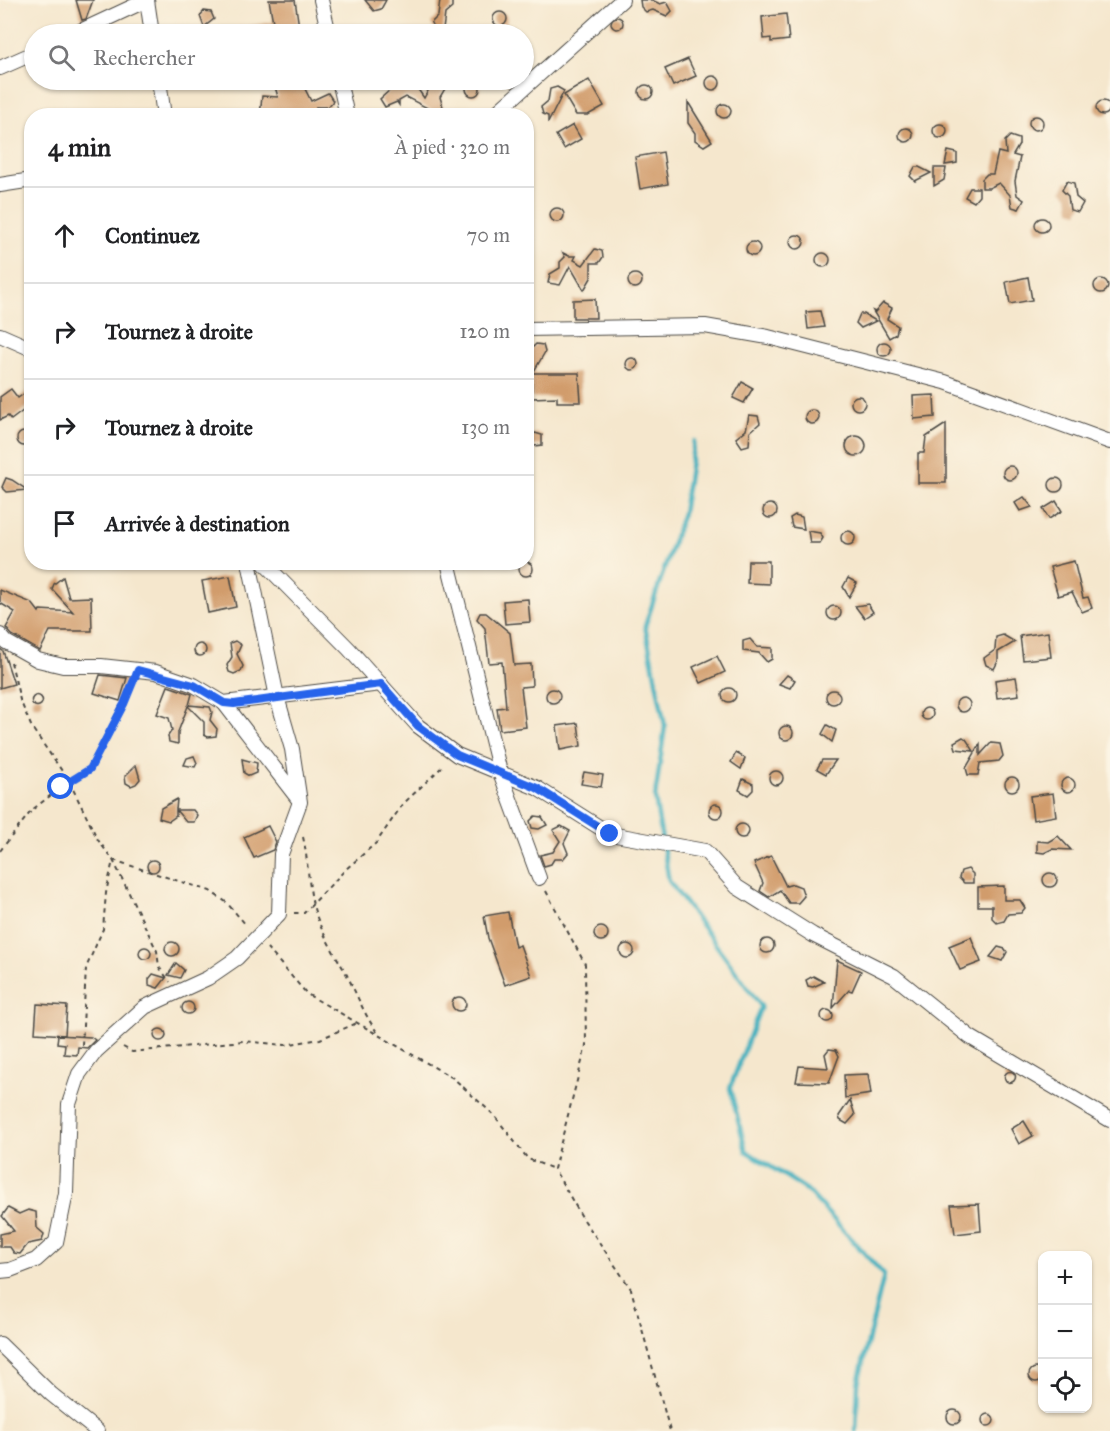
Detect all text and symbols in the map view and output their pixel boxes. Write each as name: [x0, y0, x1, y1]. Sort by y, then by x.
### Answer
search box: [24, 24, 534, 90]
icon: search: [45, 41, 78, 74]
text: Rechercher: [93, 44, 195, 71]
text: 4 min: [48, 131, 111, 163]
text: À pied · 320 m: [395, 135, 510, 159]
icon: ahead: [48, 219, 81, 252]
text: Continuez: [105, 222, 200, 249]
text: 70 m: [467, 223, 510, 247]
icon: right: [48, 315, 81, 348]
text: Tournez à droite: [105, 318, 253, 345]
text: 120 m: [459, 319, 510, 343]
icon: right: [48, 411, 81, 444]
text: Tournez à droite: [105, 414, 253, 441]
text: 130 m: [461, 415, 510, 439]
icon: arrive: [48, 507, 81, 540]
text: Arrivée à destination: [105, 510, 290, 537]
route start: [47, 773, 73, 799]
route end: [596, 820, 622, 846]
map controls: [1038, 1251, 1092, 1413]
button: +: [1038, 1251, 1092, 1305]
button: −: [1038, 1305, 1092, 1359]
button: locate: [1038, 1359, 1092, 1413]

